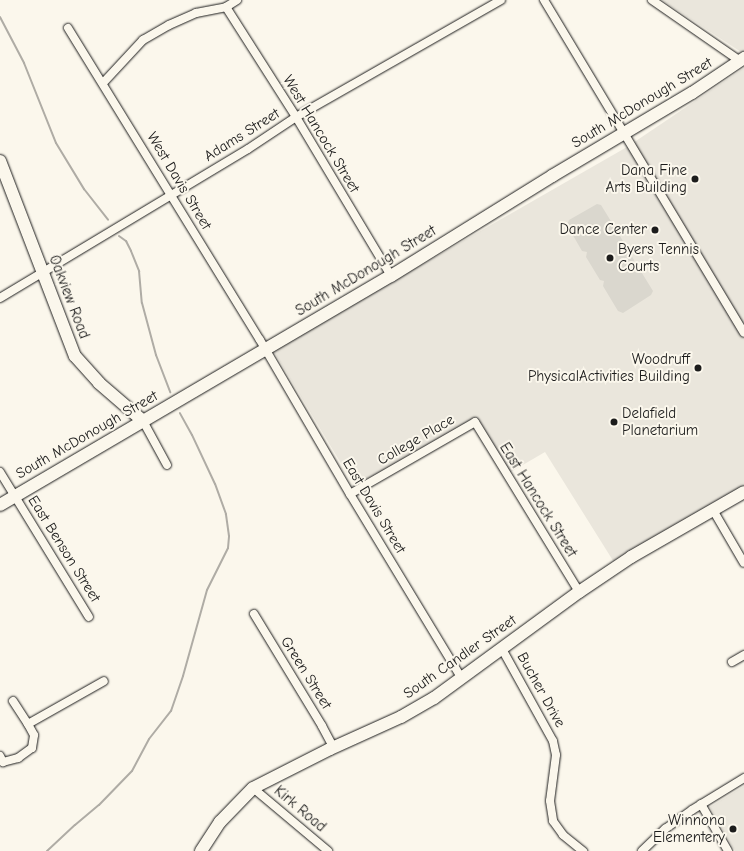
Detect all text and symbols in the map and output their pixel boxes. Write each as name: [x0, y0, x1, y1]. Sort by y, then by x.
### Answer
street label: South McDonough Street: [568, 54, 716, 152]
street label: West Hancock Street: [279, 72, 363, 196]
street label: Adams Street: [201, 105, 283, 165]
street label: West Davis Street: [143, 129, 215, 233]
place label: Dana Fine Arts Building: [606, 161, 687, 196]
marker: Dana Fine Arts Building: [690, 174, 700, 184]
place label: Dance Center: [559, 221, 647, 239]
street label: South McDonough Street: [292, 222, 440, 320]
marker: Dance Center: [650, 225, 660, 235]
place label: Byers Tennis Courts: [618, 240, 699, 275]
street label: Oakview Road: [45, 253, 93, 341]
marker: Byers Tennis Courts: [605, 253, 615, 263]
place label: Woodruff PhysicalActivities Building: [528, 350, 690, 385]
marker: Woodruff PhysicalActivities Building: [693, 363, 703, 373]
street label: South McDonough Street: [13, 387, 161, 483]
place label: Delafield Planetarium: [622, 404, 698, 439]
street label: College Place: [374, 411, 458, 469]
marker: Delafield Planetarium: [609, 417, 619, 427]
street label: East Hancock Street: [496, 440, 580, 560]
street label: East Davis Street: [338, 455, 410, 557]
street label: East Benson Street: [24, 492, 104, 606]
street label: South Candler Street: [400, 611, 520, 703]
street label: Green Street: [277, 633, 335, 713]
street label: Bucher Drive: [513, 649, 569, 731]
street label: Kirk Road: [270, 782, 330, 836]
place label: Winnona Elementery: [653, 811, 725, 846]
marker: Winnona Elementery: [728, 824, 738, 834]

